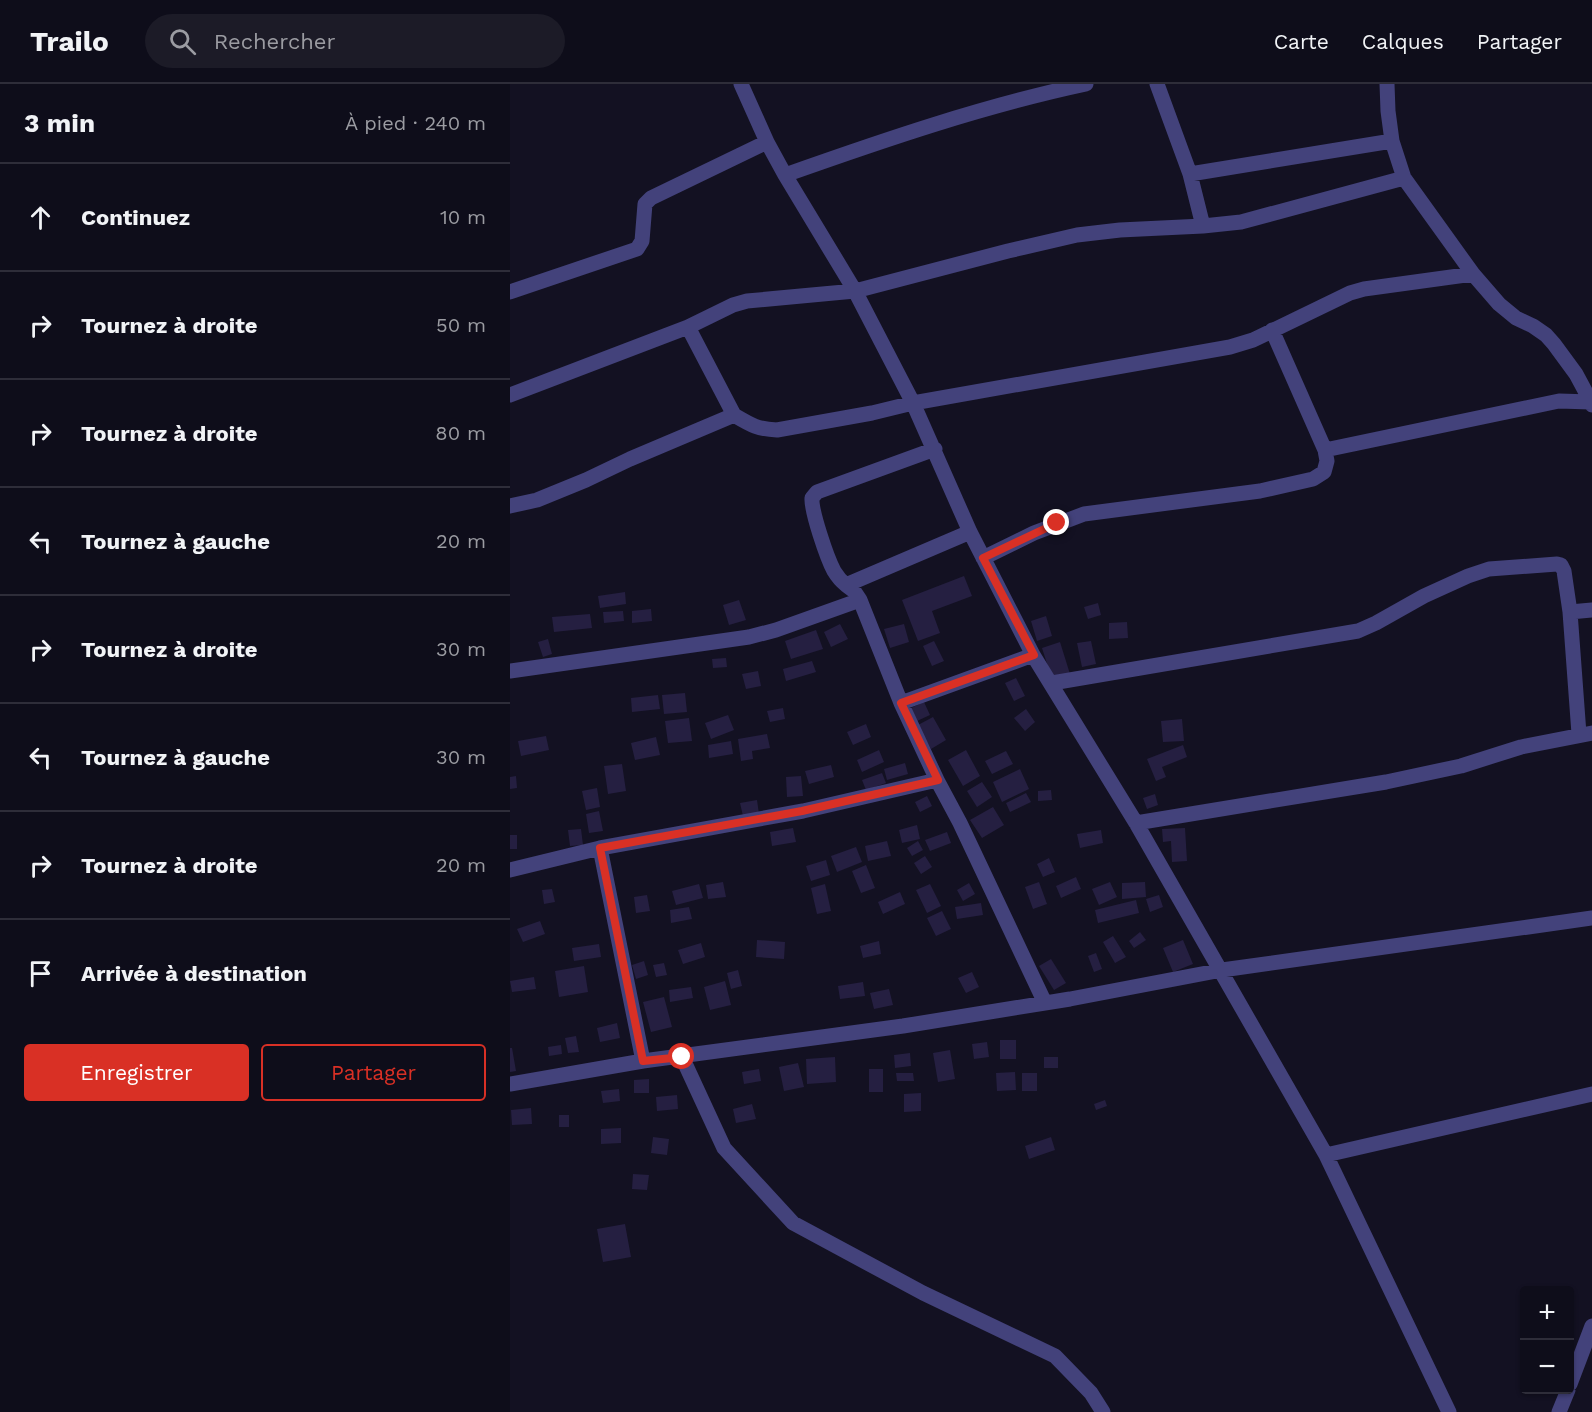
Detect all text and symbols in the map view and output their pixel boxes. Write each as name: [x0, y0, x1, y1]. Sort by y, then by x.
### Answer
search box: [145, 14, 565, 68]
text: Trailo: [30, 25, 109, 58]
icon: search: [166, 25, 199, 58]
text: Rechercher: [214, 29, 336, 54]
text: Carte: [1274, 29, 1329, 54]
text: Calques: [1362, 29, 1444, 54]
text: Partager: [1477, 29, 1562, 54]
text: 3 min: [24, 108, 95, 138]
text: À pied · 240 m: [345, 111, 486, 135]
icon: ahead: [24, 201, 57, 234]
text: Continuez: [81, 205, 190, 230]
text: 10 m: [440, 205, 486, 229]
icon: right: [24, 309, 57, 342]
text: Tournez à droite: [81, 313, 258, 338]
text: 50 m: [436, 313, 486, 337]
icon: right: [24, 417, 57, 450]
text: Tournez à droite: [81, 421, 258, 446]
text: 80 m: [435, 421, 486, 445]
route end: [1043, 509, 1069, 535]
icon: left: [24, 525, 57, 558]
text: Tournez à gauche: [81, 529, 270, 554]
text: 20 m: [436, 529, 486, 553]
icon: right: [24, 633, 57, 666]
text: Tournez à droite: [81, 637, 258, 662]
text: 30 m: [436, 637, 486, 661]
icon: left: [24, 741, 57, 774]
text: Tournez à gauche: [81, 745, 270, 770]
text: 30 m: [436, 745, 486, 769]
icon: right: [24, 849, 57, 882]
text: Tournez à droite: [81, 853, 258, 878]
text: 20 m: [436, 853, 486, 877]
icon: arrive: [24, 957, 57, 990]
text: Arrivée à destination: [81, 961, 307, 986]
route start: [668, 1043, 694, 1069]
button: Enregistrer: [24, 1044, 249, 1101]
button: Partager: [261, 1044, 486, 1101]
map controls: [1520, 1286, 1574, 1394]
button: +: [1520, 1286, 1574, 1340]
button: −: [1520, 1340, 1574, 1394]

